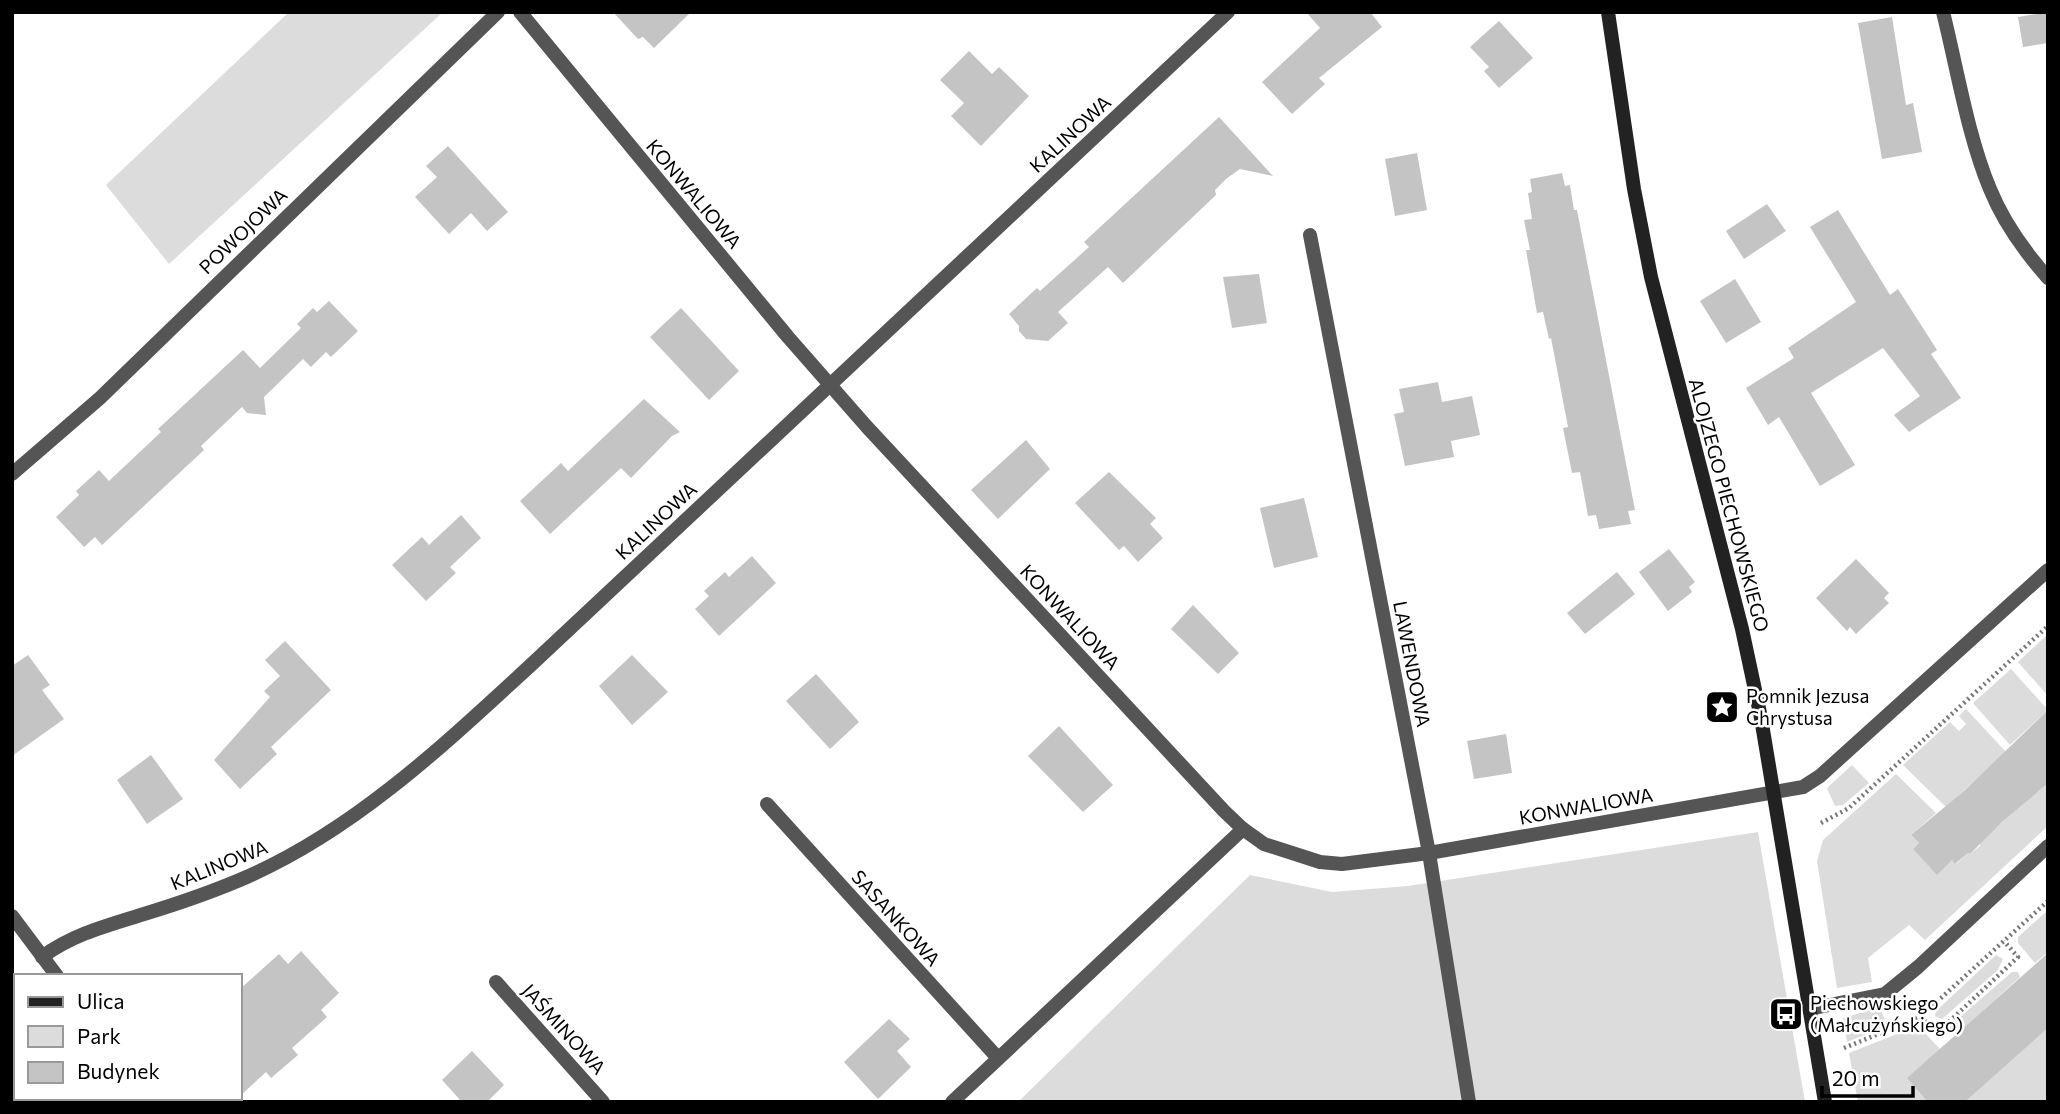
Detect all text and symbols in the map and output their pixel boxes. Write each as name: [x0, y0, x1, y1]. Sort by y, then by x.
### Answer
street label: KALINOWA: [1024, 90, 1115, 177]
street label: KONWALIOWA: [642, 134, 747, 253]
street label: POWOJOWA: [194, 183, 291, 278]
street label: ALOJZEGO PIECHOWSKIEGO: [1685, 376, 1774, 634]
street label: KALINOWA: [610, 477, 701, 564]
street label: KONWALIOWA: [1016, 559, 1125, 674]
street label: LAWENDOWA: [1389, 599, 1436, 729]
place label: Pomnik Jezusa Chrystusa: [1746, 684, 1869, 729]
place icon: Pomnik Jezusa Chrystusa: [1703, 688, 1741, 726]
street label: KONWALIOWA: [1517, 782, 1655, 829]
street label: KALINOWA: [167, 835, 271, 894]
street label: SASANKOWA: [847, 865, 945, 970]
legend: [14, 974, 242, 1100]
street label: JAŚMINOWA: [518, 978, 612, 1079]
text: Ulica: [77, 988, 124, 1013]
place label: Piechowskiego (Małcużyńskiego): [1810, 991, 1963, 1036]
bus stop icon: Piechowskiego (Małcużyńskiego): [1767, 995, 1805, 1033]
text: Park: [77, 1023, 121, 1048]
scale bar: [1822, 1054, 1913, 1098]
text: Budynek: [77, 1058, 160, 1083]
text: 20 m: [1832, 1065, 1880, 1090]

